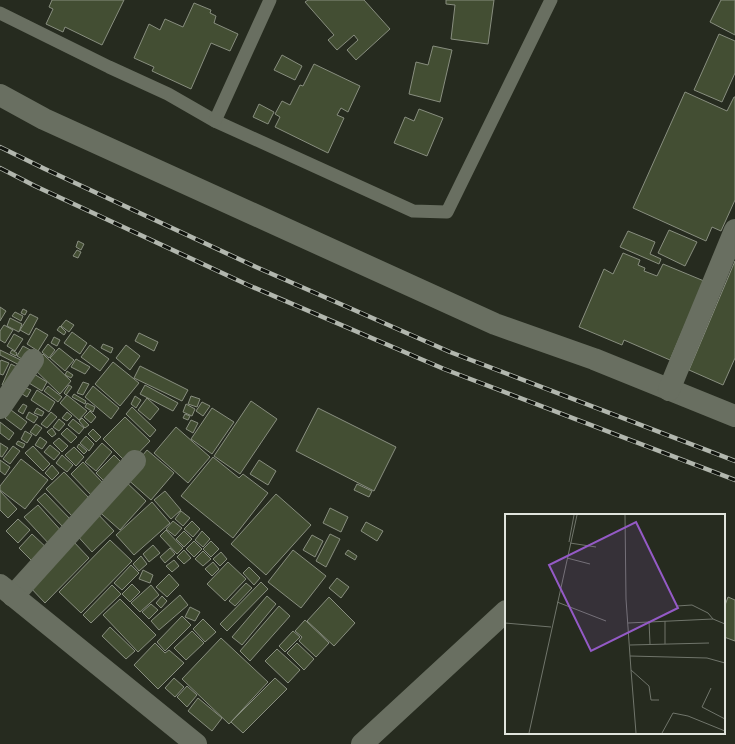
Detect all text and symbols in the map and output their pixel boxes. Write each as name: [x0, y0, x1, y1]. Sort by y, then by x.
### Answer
inset map: [505, 514, 725, 734]

